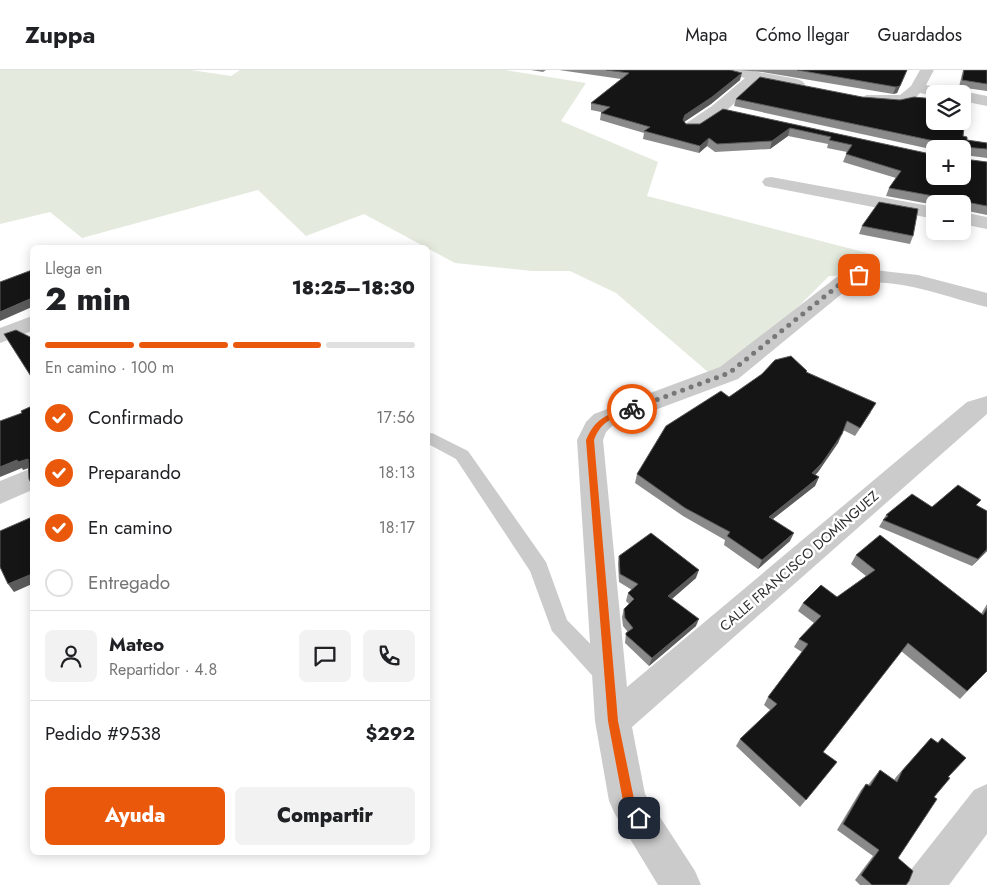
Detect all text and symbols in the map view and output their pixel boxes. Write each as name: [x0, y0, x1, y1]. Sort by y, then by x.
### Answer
text: Zuppa: [25, 17, 96, 52]
text: Mapa: [685, 22, 727, 48]
text: Cómo llegar: [755, 22, 850, 48]
text: Guardados: [878, 22, 962, 48]
map controls: [926, 85, 971, 240]
button: layers: [926, 85, 971, 130]
button: +: [926, 140, 971, 185]
button: −: [926, 195, 971, 240]
pin: [838, 254, 880, 296]
text: Llega en: [45, 257, 102, 280]
icon: bag: [845, 261, 873, 289]
text: 18:25–18:30: [292, 274, 415, 301]
text: 2 min: [45, 276, 131, 322]
text: En camino · 100 m: [45, 356, 174, 379]
courier: [607, 384, 657, 434]
icon: bike: [618, 395, 646, 423]
icon: check: [45, 404, 73, 432]
text: Confirmado: [88, 404, 183, 431]
text: 17:56: [376, 406, 415, 429]
icon: check: [45, 459, 73, 487]
text: Preparando: [88, 459, 181, 486]
text: 18:13: [378, 461, 415, 484]
street label: CALLE FRANCISCO DOMÍNGUEZ: [715, 486, 883, 636]
icon: check: [45, 514, 73, 542]
text: En camino: [88, 514, 172, 541]
text: 18:17: [379, 516, 415, 539]
text: Entregado: [88, 569, 170, 596]
button: person: [45, 630, 97, 682]
button: chat: [299, 630, 351, 682]
button: phone: [363, 630, 415, 682]
text: Mateo: [109, 631, 164, 658]
text: Repartidor · 4.8: [109, 658, 217, 681]
text: Pedido #9538: [45, 720, 161, 747]
text: $292: [366, 720, 415, 747]
button: Ayuda: [45, 787, 225, 845]
button: Compartir: [235, 787, 415, 845]
pin: [618, 797, 660, 839]
icon: home: [625, 804, 653, 832]

